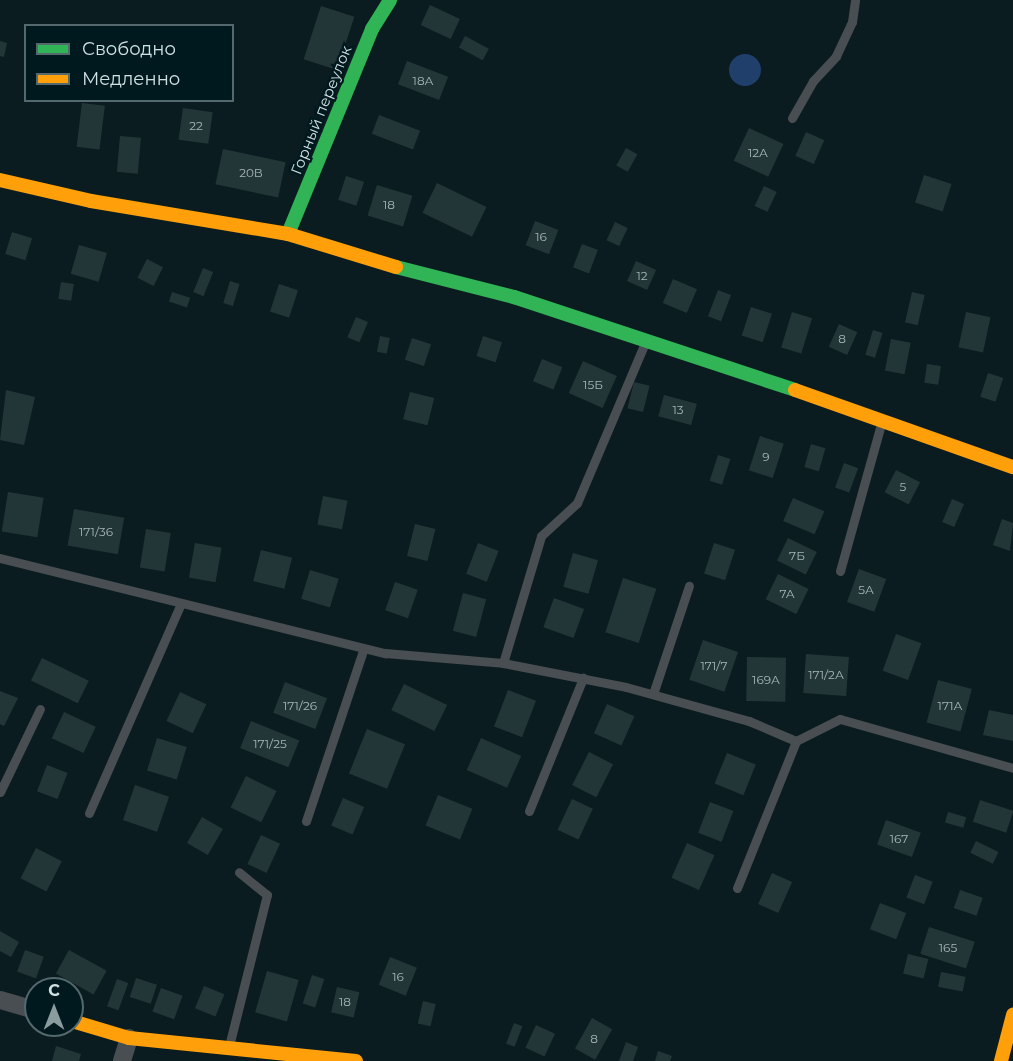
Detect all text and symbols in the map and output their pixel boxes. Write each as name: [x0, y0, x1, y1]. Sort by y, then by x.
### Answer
legend: [24, 24, 234, 102]
text: Свободно: [82, 38, 176, 60]
street label: Горный переулок: [287, 43, 355, 177]
text: Медленно: [82, 68, 180, 90]
house number: 18А: [413, 74, 433, 88]
house number: 22: [189, 119, 203, 133]
house number: 12А: [748, 146, 768, 160]
house number: 20В: [239, 166, 263, 180]
house number: 18: [383, 198, 395, 212]
house number: 16: [535, 230, 547, 244]
house number: 12: [636, 269, 648, 283]
house number: 8: [838, 332, 846, 346]
house number: 15Б: [583, 378, 603, 392]
house number: 13: [672, 403, 684, 417]
house number: 9: [762, 450, 770, 464]
house number: 5: [900, 480, 906, 494]
house number: 171/36: [79, 525, 113, 539]
house number: 7Б: [789, 549, 805, 563]
house number: 5А: [858, 583, 874, 597]
house number: 7А: [779, 587, 795, 601]
house number: 171/7: [700, 659, 728, 673]
house number: 171/2А: [808, 668, 844, 682]
house number: 169А: [752, 673, 780, 687]
house number: 171/26: [283, 699, 317, 713]
house number: 171А: [938, 699, 962, 713]
house number: 171/25: [253, 737, 287, 751]
house number: 167: [890, 832, 908, 846]
house number: 165: [939, 941, 957, 955]
house number: 16: [392, 970, 404, 984]
north arrow: [24, 977, 84, 1037]
text: С: [48, 981, 60, 1000]
house number: 18: [339, 995, 351, 1009]
house number: 8: [590, 1032, 598, 1046]

